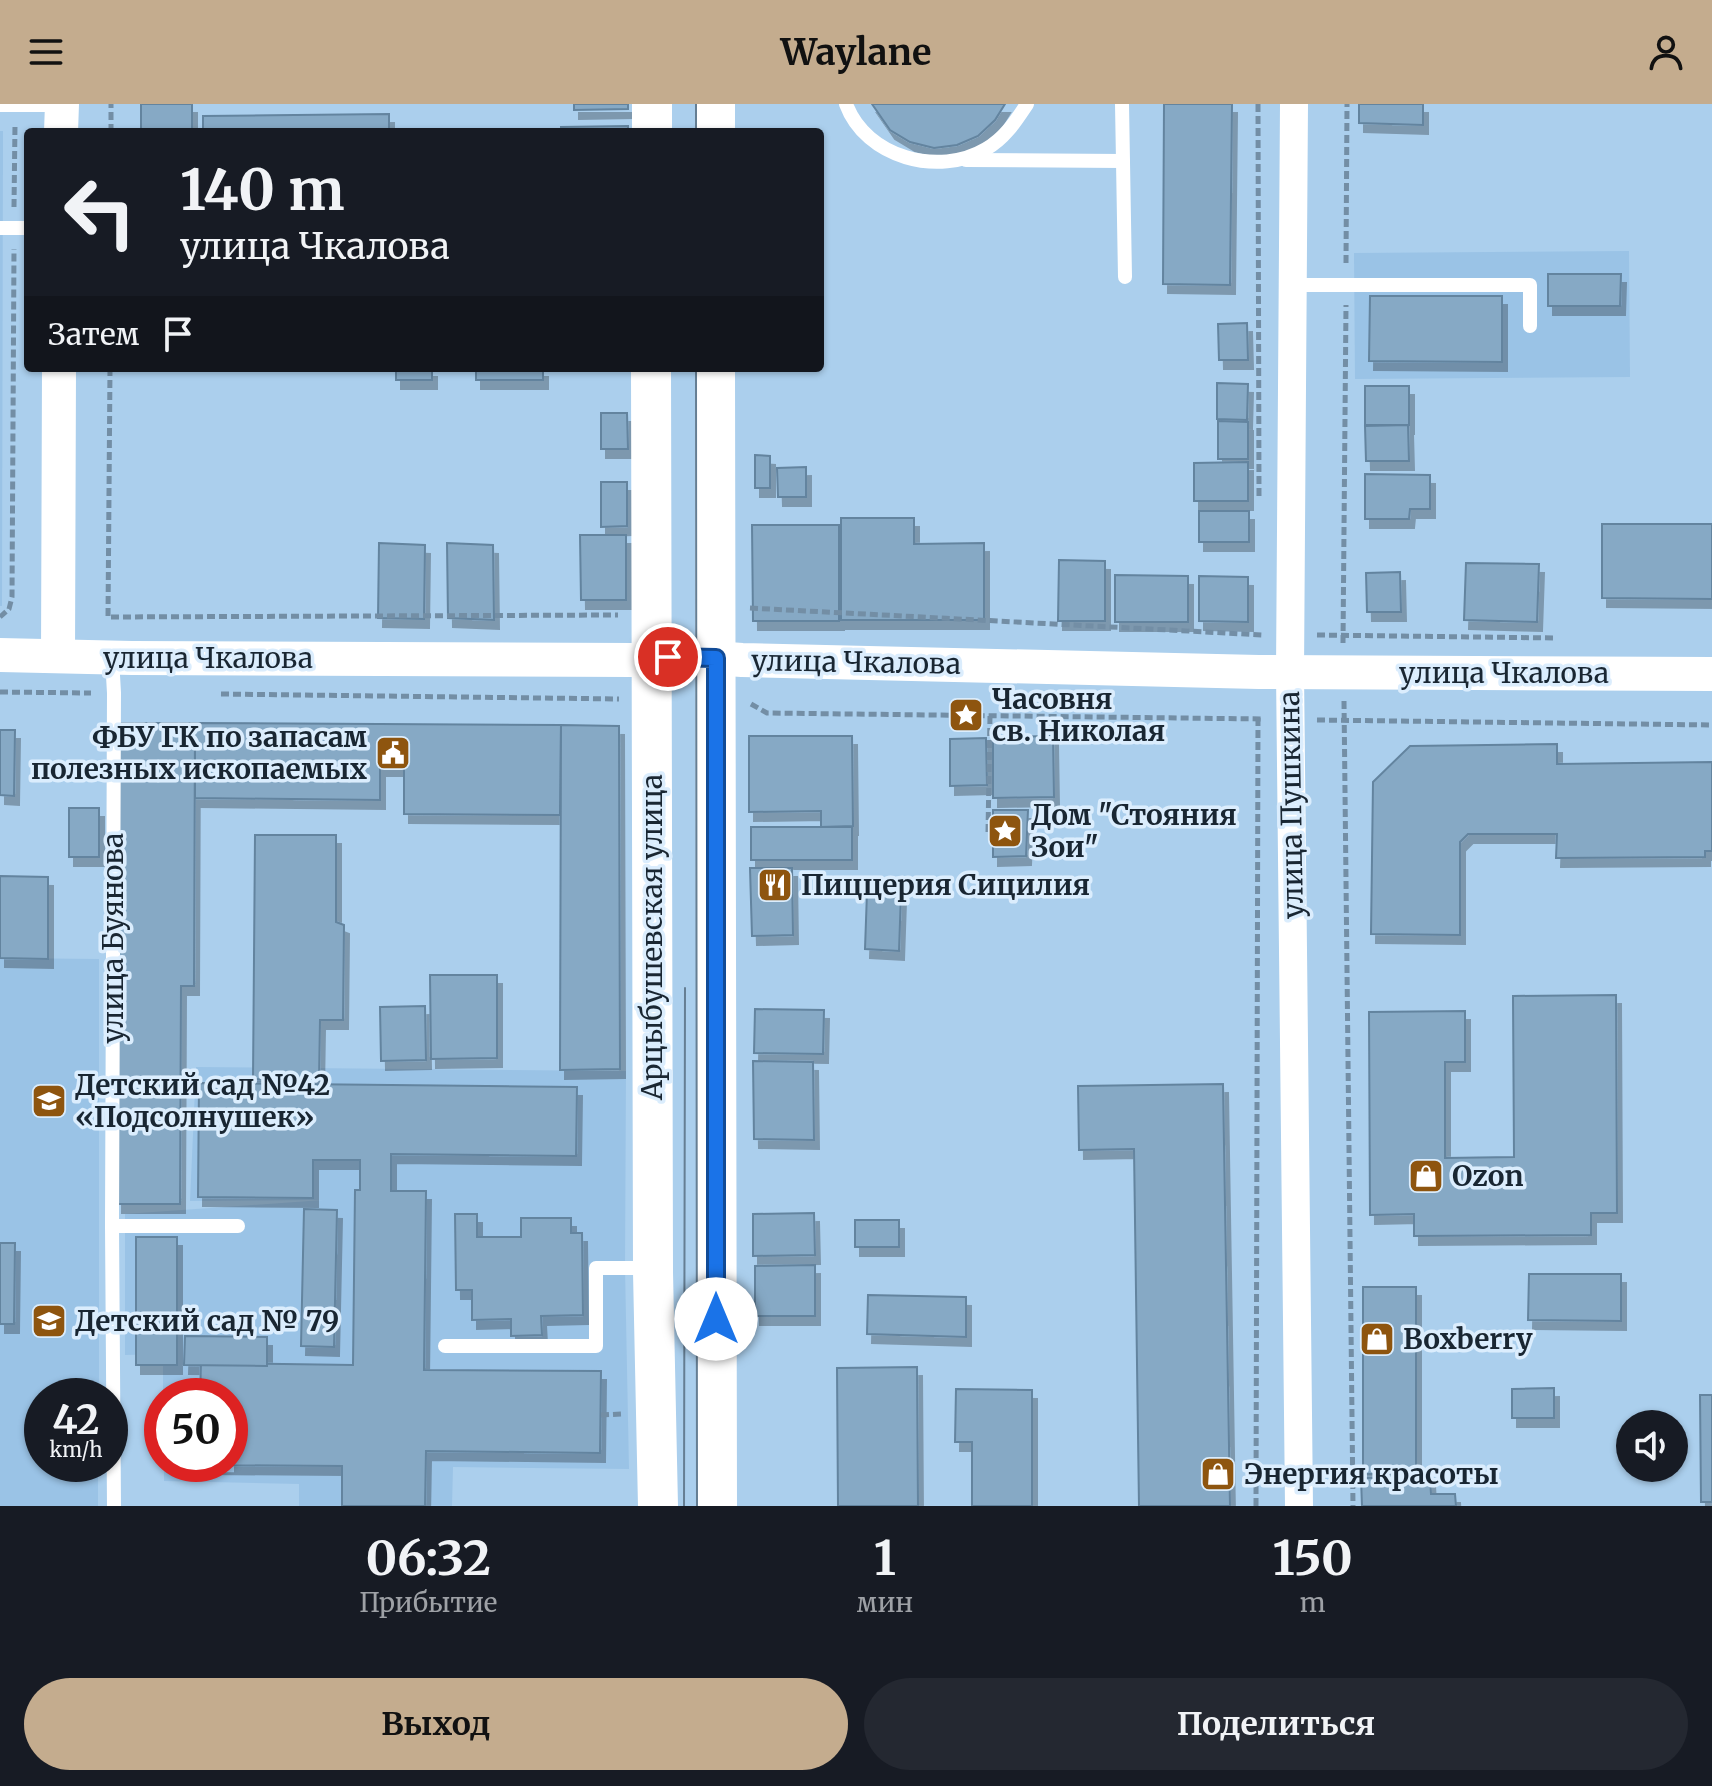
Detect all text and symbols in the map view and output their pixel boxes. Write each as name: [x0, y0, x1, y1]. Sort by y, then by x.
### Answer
icon: menu: [24, 30, 68, 74]
text: Waylane: [781, 30, 931, 75]
icon: person: [1644, 30, 1688, 74]
text: 140 m: [180, 155, 345, 225]
icon: left: [48, 160, 152, 264]
text: улица Чкалова: [180, 224, 450, 269]
icon: arrive: [156, 312, 200, 356]
text: Затем: [48, 315, 140, 353]
pin: [634, 623, 702, 691]
icon: arrive: [646, 635, 690, 679]
street label: улица Чкалова: [103, 640, 313, 676]
street label: улица Чкалова: [751, 642, 961, 682]
street label: улица Чкалова: [1399, 655, 1609, 691]
place label: Часовня св. Николая: [992, 681, 1165, 749]
street label: улица Пушкина: [1271, 691, 1311, 919]
place icon: Часовня св. Николая: [947, 696, 985, 734]
place label: ФБУ ГК по запасам полезных ископаемых: [31, 719, 368, 787]
public building icon: ФБУ ГК по запасам полезных ископаемых: [374, 734, 412, 772]
street label: Арцыбушевская улица: [634, 774, 670, 1101]
place label: Дом "Стояния Зои": [1031, 797, 1237, 865]
place icon: Дом "Стояния Зои": [986, 812, 1024, 850]
street label: улица Буянова: [95, 833, 131, 1043]
restaurant icon: Пиццерия Сицилия: [756, 866, 794, 904]
place label: Пиццерия Сицилия: [801, 867, 1090, 903]
place label: Детский сад №42 «Подсолнушек»: [75, 1067, 330, 1135]
school or university icon: Детский сад №42 «Подсолнушек»: [30, 1082, 68, 1120]
shop icon: Ozon: [1407, 1157, 1445, 1195]
place label: Ozon: [1452, 1158, 1523, 1194]
position arrow: [674, 1277, 758, 1361]
school or university icon: Детский сад № 79: [30, 1302, 68, 1340]
place label: Детский сад № 79: [75, 1303, 339, 1339]
shop icon: Boxberry: [1358, 1320, 1396, 1358]
place label: Boxberry: [1403, 1321, 1533, 1357]
speed limit sign: 50: [144, 1378, 248, 1482]
text: 42: [52, 1395, 100, 1445]
map controls: [1616, 1410, 1688, 1482]
button: sound: [1616, 1410, 1688, 1482]
text: km/h: [50, 1437, 102, 1462]
shop icon: Энергия красоты: [1199, 1455, 1237, 1493]
place label: Энергия красоты: [1244, 1456, 1499, 1492]
text: 06:32: [365, 1528, 491, 1588]
text: 1: [874, 1528, 896, 1588]
text: 150: [1272, 1528, 1353, 1588]
text: Прибытие: [359, 1586, 497, 1619]
text: мин: [856, 1586, 913, 1619]
text: m: [1300, 1586, 1326, 1619]
button: Выход: [24, 1678, 848, 1770]
button: Поделиться: [864, 1678, 1688, 1770]

